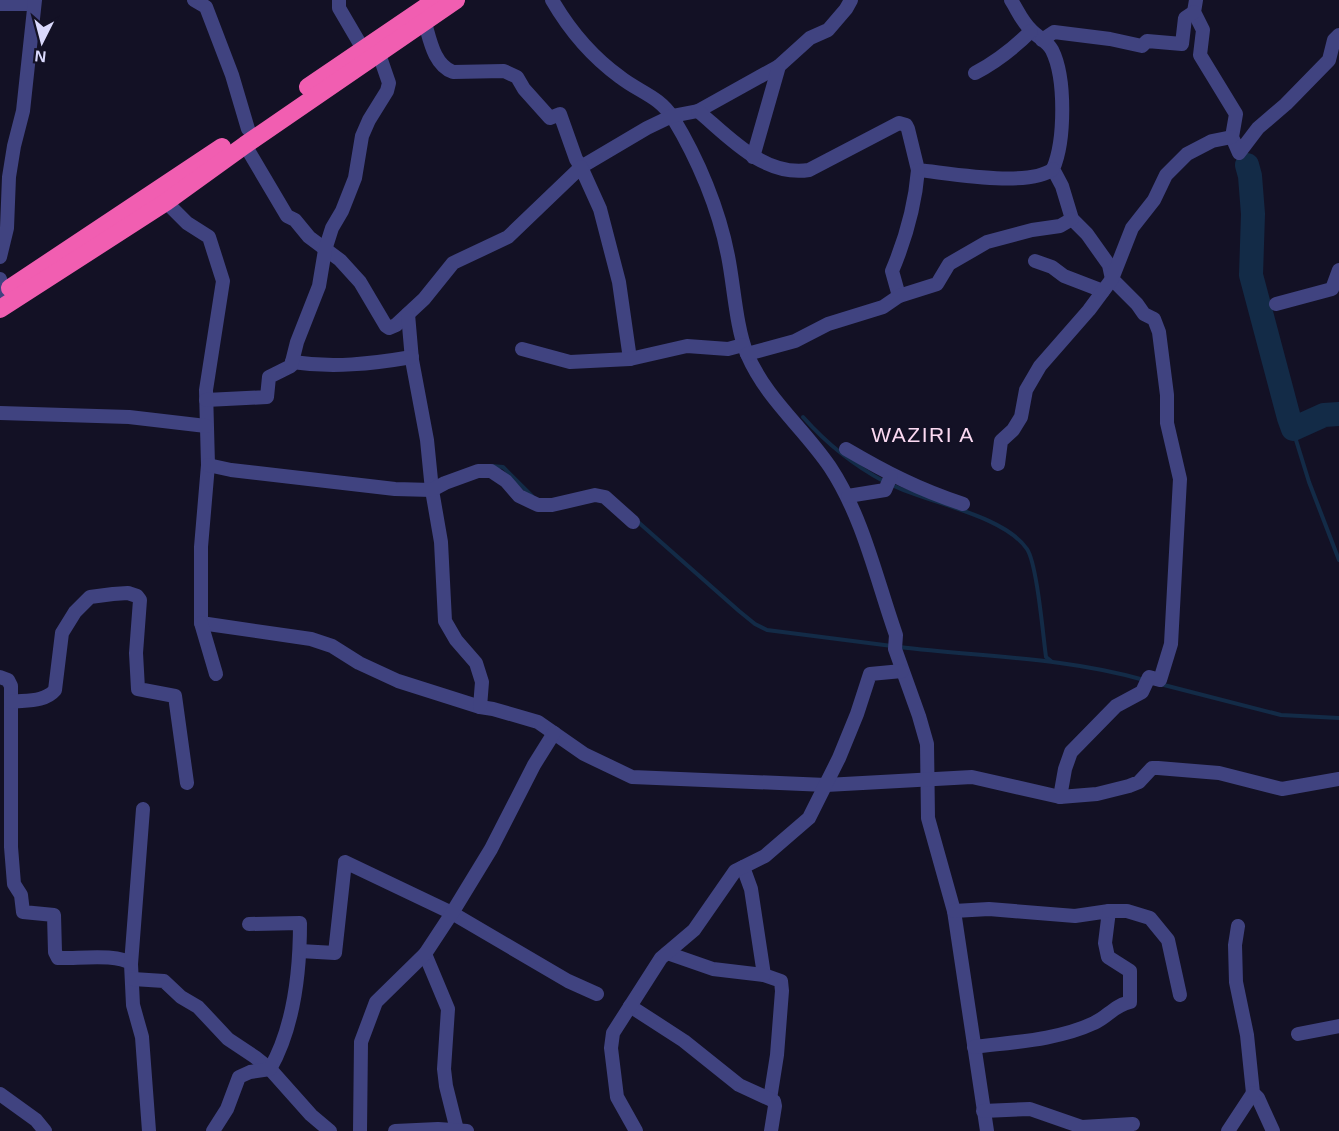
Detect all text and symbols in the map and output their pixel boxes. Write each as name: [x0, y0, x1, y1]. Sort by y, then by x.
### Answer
north arrow: [12, 12, 72, 72]
text: N: [34, 47, 47, 65]
district label: WAZIRI A: [871, 423, 975, 446]

